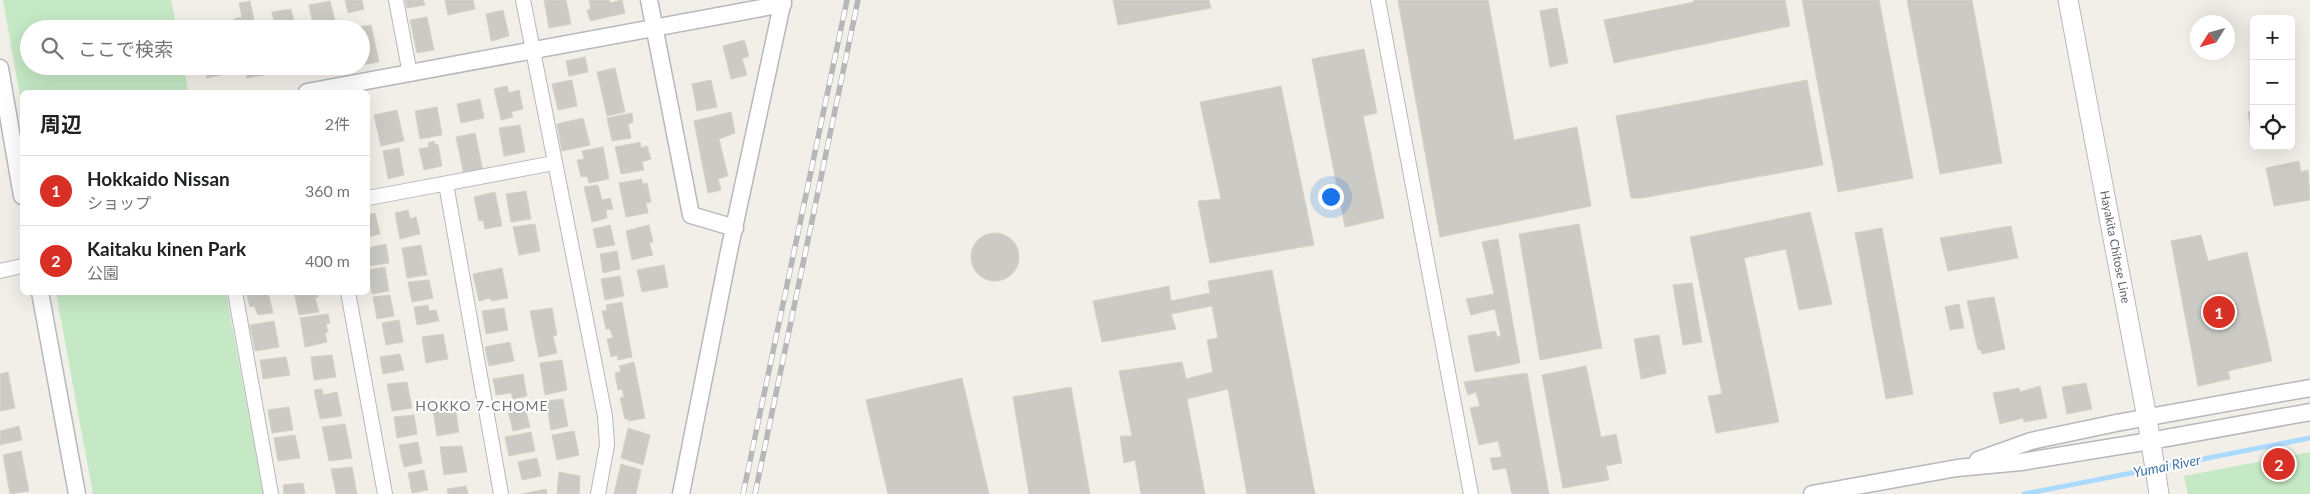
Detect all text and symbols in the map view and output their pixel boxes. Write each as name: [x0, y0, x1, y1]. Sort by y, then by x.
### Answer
north arrow: [2190, 15, 2235, 60]
map controls: [2250, 15, 2295, 150]
button: +: [2250, 15, 2295, 60]
search box: [20, 20, 370, 75]
icon: search: [38, 34, 66, 62]
text: ここで検索: [78, 37, 173, 60]
button: −: [2250, 60, 2295, 105]
button: locate: [2250, 105, 2295, 150]
text: 周辺: [40, 111, 82, 136]
text: 2件: [325, 114, 350, 133]
text: Hokkaido Nissan: [87, 167, 230, 190]
text: 1: [51, 181, 61, 200]
text: 360 m: [305, 181, 350, 200]
your location: [1318, 184, 1344, 210]
street label: Hayakita Chitose Line: [2097, 189, 2134, 305]
text: ショップ: [87, 193, 151, 212]
text: Kaitaku kinen Park: [87, 237, 246, 260]
text: 2: [51, 251, 61, 270]
text: 400 m: [305, 251, 350, 270]
text: 公園: [87, 263, 119, 282]
pin: 1: [2203, 293, 2235, 331]
district label: HOKKO 7-CHOME: [415, 397, 549, 414]
pin: 2: [2263, 445, 2295, 483]
water label: Yumai River: [2132, 451, 2202, 480]

